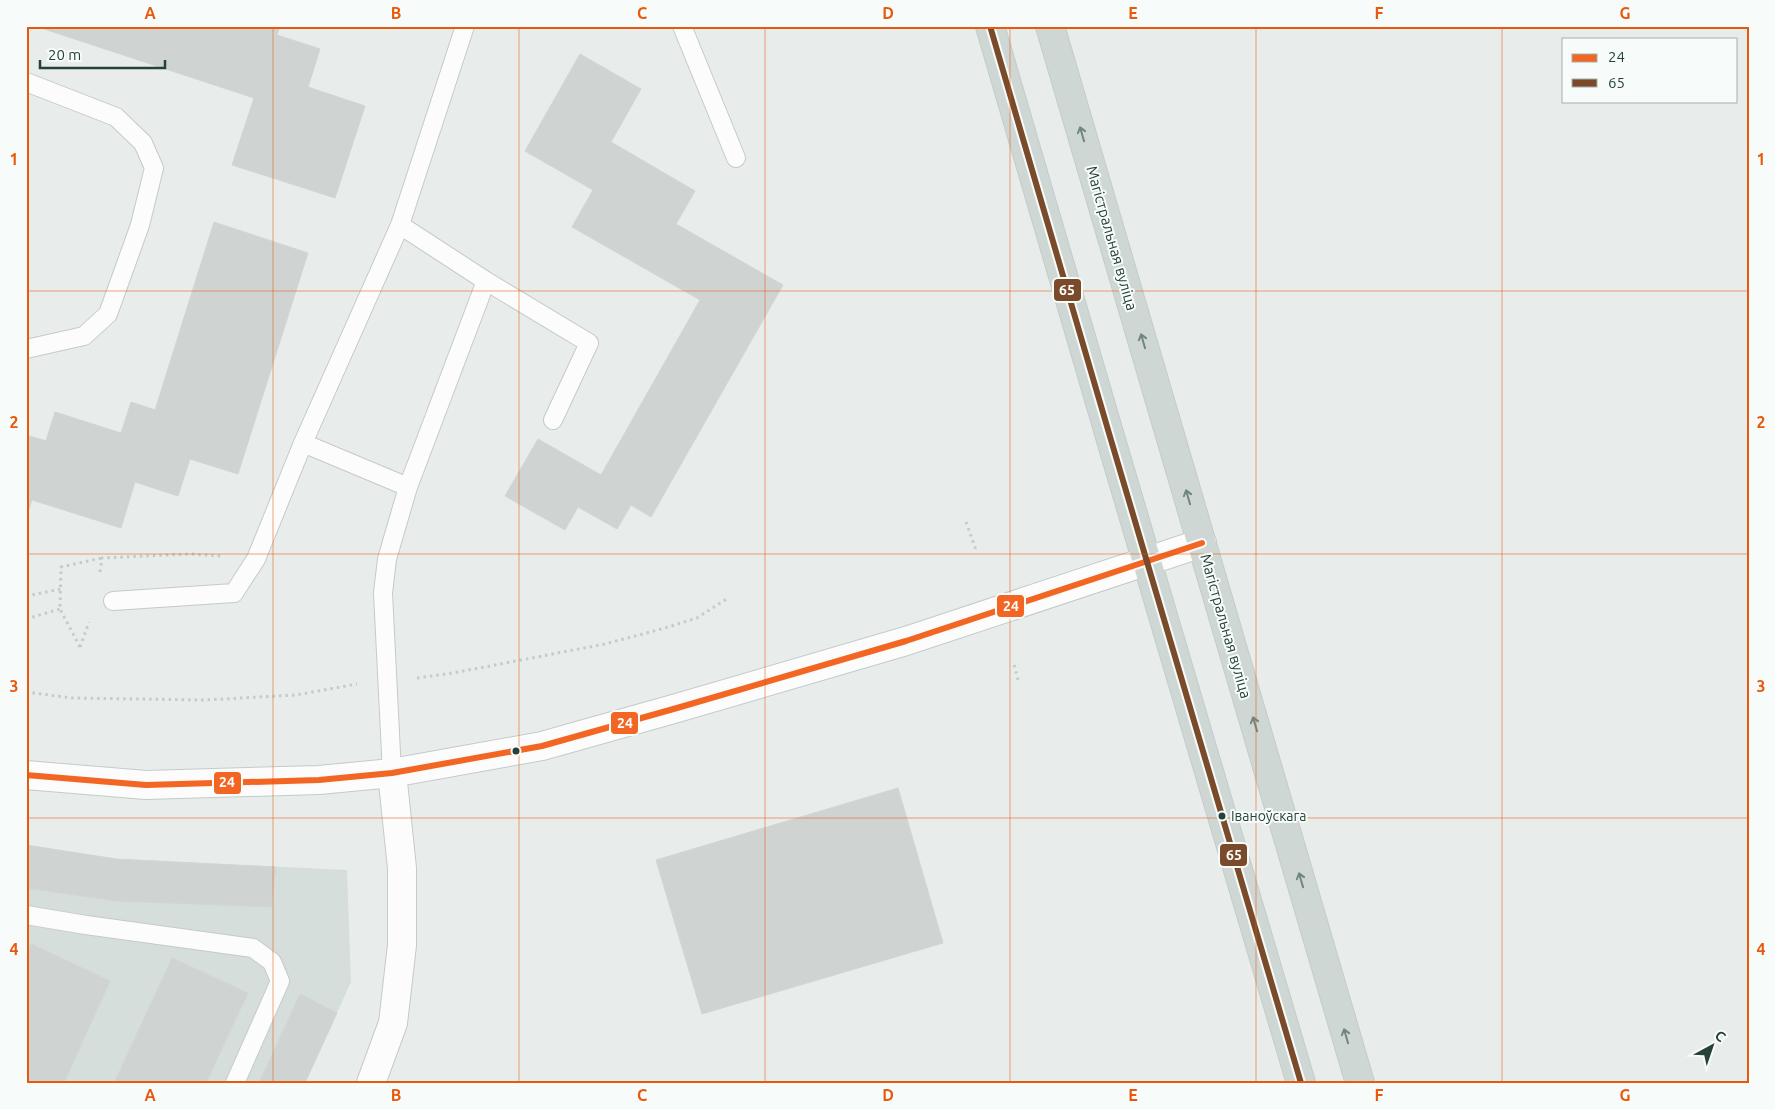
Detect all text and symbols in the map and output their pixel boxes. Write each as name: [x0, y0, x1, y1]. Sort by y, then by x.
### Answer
text: A: [144, 4, 156, 22]
text: B: [391, 4, 401, 22]
text: C: [637, 4, 647, 22]
text: D: [882, 4, 894, 22]
text: E: [1128, 4, 1138, 22]
text: F: [1375, 4, 1384, 22]
text: G: [1619, 4, 1631, 22]
scale bar: [40, 38, 165, 70]
legend: [1562, 38, 1738, 102]
text: 20 m: [48, 46, 81, 63]
text: 24: [1608, 48, 1625, 65]
text: 65: [1608, 74, 1625, 91]
one-way arrow: [1076, 127, 1086, 143]
text: 1: [9, 150, 19, 168]
text: 1: [1756, 150, 1766, 168]
street label: Магістральная вуліца: [1083, 164, 1141, 312]
line badge: 65: [1053, 278, 1082, 302]
text: 65: [1059, 282, 1075, 298]
one-way arrow: [1137, 333, 1147, 349]
text: 2: [9, 413, 19, 431]
text: 2: [1756, 413, 1766, 431]
one-way arrow: [1183, 489, 1193, 505]
street label: Магістральная вуліца: [1197, 552, 1255, 700]
line badge: 24: [996, 594, 1025, 618]
text: 24: [1003, 598, 1019, 614]
text: 3: [9, 677, 19, 695]
text: 3: [1756, 677, 1766, 695]
line badge: 24: [610, 711, 639, 735]
text: 24: [617, 715, 633, 731]
one-way arrow: [1249, 716, 1259, 732]
unlabelled marker: [511, 746, 521, 756]
line badge: 24: [213, 771, 242, 795]
text: 24: [219, 774, 235, 790]
place label: Іваноўскага: [1231, 808, 1306, 824]
marker: Іваноўскага: [1217, 811, 1227, 821]
line badge: 65: [1219, 843, 1248, 867]
text: 65: [1226, 847, 1242, 863]
one-way arrow: [1295, 872, 1305, 888]
text: 4: [9, 940, 19, 958]
text: 4: [1756, 940, 1766, 958]
north arrow: [1688, 1022, 1738, 1072]
text: С: [1712, 1027, 1729, 1045]
one-way arrow: [1341, 1028, 1351, 1044]
text: A: [144, 1086, 156, 1104]
text: B: [391, 1086, 401, 1104]
text: C: [637, 1086, 647, 1104]
text: D: [882, 1086, 894, 1104]
text: E: [1128, 1086, 1138, 1104]
text: F: [1375, 1086, 1384, 1104]
text: G: [1619, 1086, 1631, 1104]

